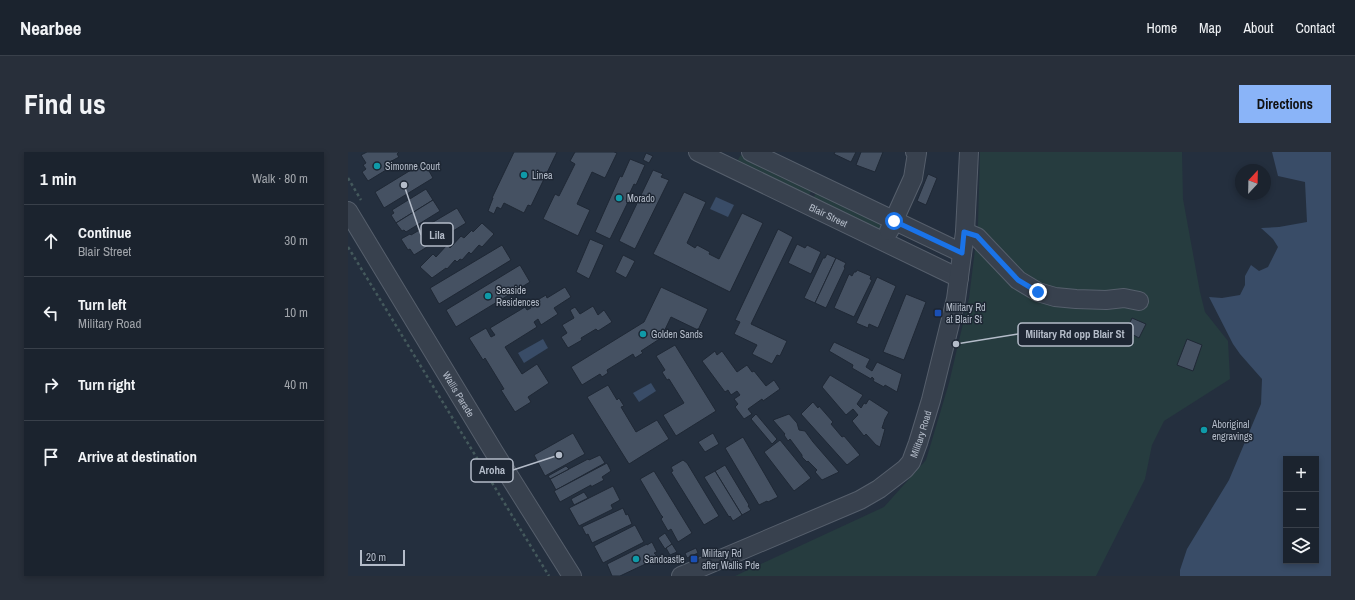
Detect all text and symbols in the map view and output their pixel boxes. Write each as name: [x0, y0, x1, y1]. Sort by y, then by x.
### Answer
text: Nearbee: [20, 15, 81, 41]
text: Home: [1146, 19, 1177, 37]
text: Map: [1199, 19, 1221, 37]
text: About: [1243, 19, 1273, 37]
text: Contact: [1295, 19, 1335, 37]
text: Find us: [24, 85, 106, 123]
button: Directions: [1239, 85, 1331, 123]
place label: Simonne Court: [385, 160, 441, 173]
marker: Simonne Court: [372, 161, 382, 171]
north arrow: [1235, 164, 1271, 200]
text: 1 min: [40, 167, 76, 190]
place label: Linea: [532, 169, 553, 182]
text: Walk · 80 m: [252, 170, 308, 187]
marker: Linea: [519, 170, 529, 180]
place label: Morado: [627, 192, 655, 205]
marker: Morado: [614, 193, 624, 203]
street label: Blair Street: [807, 200, 851, 230]
route start: [885, 212, 903, 230]
text: Continue: [78, 222, 131, 243]
callout: Lila: [421, 223, 453, 246]
text: Lila: [429, 228, 445, 242]
icon: ahead: [40, 230, 62, 252]
text: 30 m: [284, 232, 308, 249]
text: Blair Street: [78, 243, 131, 260]
route end: [1029, 283, 1047, 301]
place label: Seaside Residences: [496, 284, 539, 309]
marker: Seaside Residences: [483, 291, 493, 301]
text: Turn left: [78, 294, 126, 315]
place label: Military Rd at Blair St: [946, 301, 986, 326]
icon: left: [40, 302, 62, 324]
text: 10 m: [284, 304, 308, 321]
marker: Military Rd at Blair St: [933, 308, 943, 318]
text: Military Road: [78, 315, 141, 332]
callout: Military Rd opp Blair St: [1018, 323, 1133, 346]
text: Military Rd opp Blair St: [1025, 327, 1125, 341]
place label: Golden Sands: [651, 328, 703, 341]
marker: Golden Sands: [638, 329, 648, 339]
street label: Wallis Parade: [440, 369, 478, 420]
icon: right: [40, 374, 62, 396]
text: Turn right: [78, 374, 135, 395]
text: 40 m: [284, 376, 308, 393]
street label: Military Road: [907, 409, 934, 459]
place label: Aboriginal engravings: [1211, 418, 1253, 443]
marker: Aboriginal engravings: [1199, 425, 1209, 435]
icon: arrive: [40, 446, 62, 468]
text: Arrive at destination: [78, 446, 197, 467]
map controls: [1283, 456, 1319, 564]
button: +: [1283, 456, 1319, 492]
callout: Aroha: [471, 459, 513, 482]
text: Aroha: [479, 463, 505, 477]
button: −: [1283, 492, 1319, 528]
button: layers: [1283, 528, 1319, 564]
place label: Military Rd after Wallis Pde: [702, 547, 760, 572]
scale bar: [360, 548, 405, 567]
text: 20 m: [366, 550, 386, 564]
place label: Sandcastle: [644, 553, 685, 566]
marker: Sandcastle: [631, 554, 641, 564]
marker: Military Rd after Wallis Pde: [689, 554, 699, 564]

